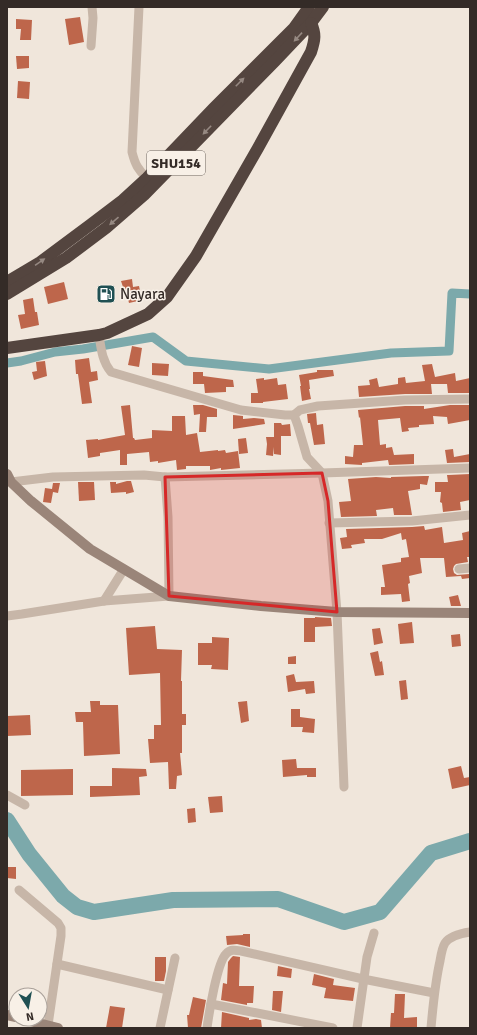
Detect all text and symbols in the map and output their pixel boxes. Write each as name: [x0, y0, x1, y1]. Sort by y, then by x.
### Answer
one-way arrow: [293, 32, 303, 42]
one-way arrow: [235, 77, 245, 87]
one-way arrow: [202, 125, 212, 135]
road number: SHU154: [147, 151, 205, 175]
one-way arrow: [109, 216, 120, 225]
one-way arrow: [35, 258, 45, 266]
fuel station icon: Nayara: [95, 283, 117, 305]
place label: Nayara: [120, 285, 165, 303]
north arrow: [8, 987, 48, 1027]
text: N: [25, 1009, 35, 1023]

